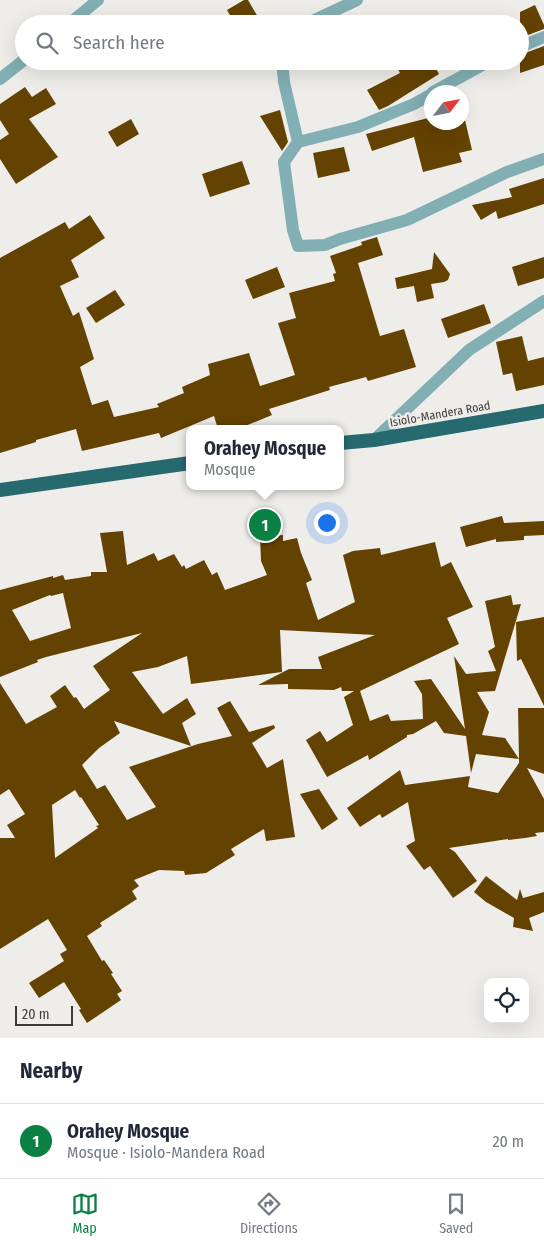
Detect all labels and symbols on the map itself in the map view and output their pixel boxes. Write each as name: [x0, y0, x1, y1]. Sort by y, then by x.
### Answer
north arrow: [424, 85, 469, 130]
street label: Isiolo-Mandera Road: [389, 398, 491, 430]
pin: 1: [249, 506, 281, 544]
your location: [314, 510, 340, 536]
scale bar: [15, 1003, 72, 1026]

